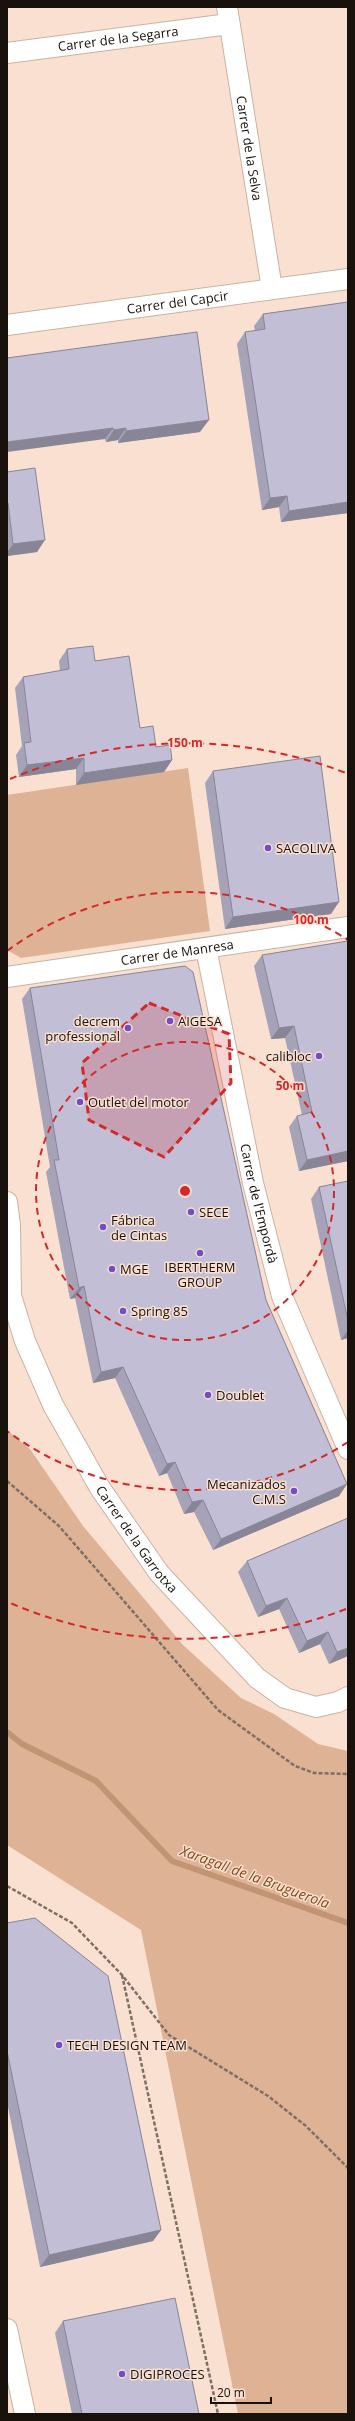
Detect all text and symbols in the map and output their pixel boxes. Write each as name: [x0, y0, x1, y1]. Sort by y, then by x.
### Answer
street label: Carrer de la Segarra: [57, 22, 179, 55]
street label: Carrer de la Selva: [232, 94, 267, 202]
street label: Carrer del Capcir: [126, 286, 230, 318]
text: 150 m: [167, 734, 203, 751]
place label: SACOLIVA: [276, 839, 337, 857]
marker: SACOLIVA: [263, 843, 273, 853]
text: 100 m: [293, 911, 329, 928]
street label: Carrer de Manresa: [120, 935, 235, 969]
place label: decrem professional: [45, 1012, 120, 1045]
place label: AIGESA: [178, 1012, 223, 1030]
marker: AIGESA: [165, 1016, 175, 1026]
marker: decrem professional: [123, 1023, 133, 1033]
place label: calibloc: [266, 1047, 311, 1065]
marker: calibloc: [314, 1051, 324, 1061]
text: 50 m: [276, 1077, 304, 1094]
place label: Outlet del motor: [88, 1093, 190, 1111]
marker: Outlet del motor: [75, 1097, 85, 1107]
street label: Carrer de l'Empordà: [236, 1142, 282, 1265]
centre of rings: [178, 1184, 192, 1198]
place label: SECE: [199, 1203, 229, 1221]
marker: SECE: [186, 1207, 196, 1217]
place label: Fábrica de Cintas: [111, 1211, 167, 1244]
marker: Fábrica de Cintas: [98, 1222, 108, 1232]
marker: IBERTHERM GROUP: [195, 1248, 205, 1258]
place label: IBERTHERM GROUP: [165, 1258, 235, 1291]
place label: MGE: [120, 1260, 148, 1278]
marker: MGE: [107, 1264, 117, 1274]
place label: Spring 85: [131, 1302, 188, 1320]
marker: Spring 85: [118, 1306, 128, 1316]
place label: Doublet: [216, 1386, 265, 1404]
marker: Doublet: [203, 1390, 213, 1400]
place label: Mecanizados C.M.S: [207, 1475, 286, 1508]
street label: Carrer de la Garrotxa: [92, 1482, 182, 1597]
marker: Mecanizados C.M.S: [289, 1486, 299, 1496]
water label: Xaragall de la Bruguerola: [177, 1840, 333, 1912]
place label: TECH DESIGN TEAM: [67, 2036, 187, 2054]
marker: TECH DESIGN TEAM: [54, 2040, 64, 2050]
place label: DIGIPROCES: [130, 2365, 205, 2383]
marker: DIGIPROCES: [117, 2369, 127, 2379]
scale bar: [211, 2379, 271, 2405]
text: 20 m: [217, 2384, 245, 2401]

